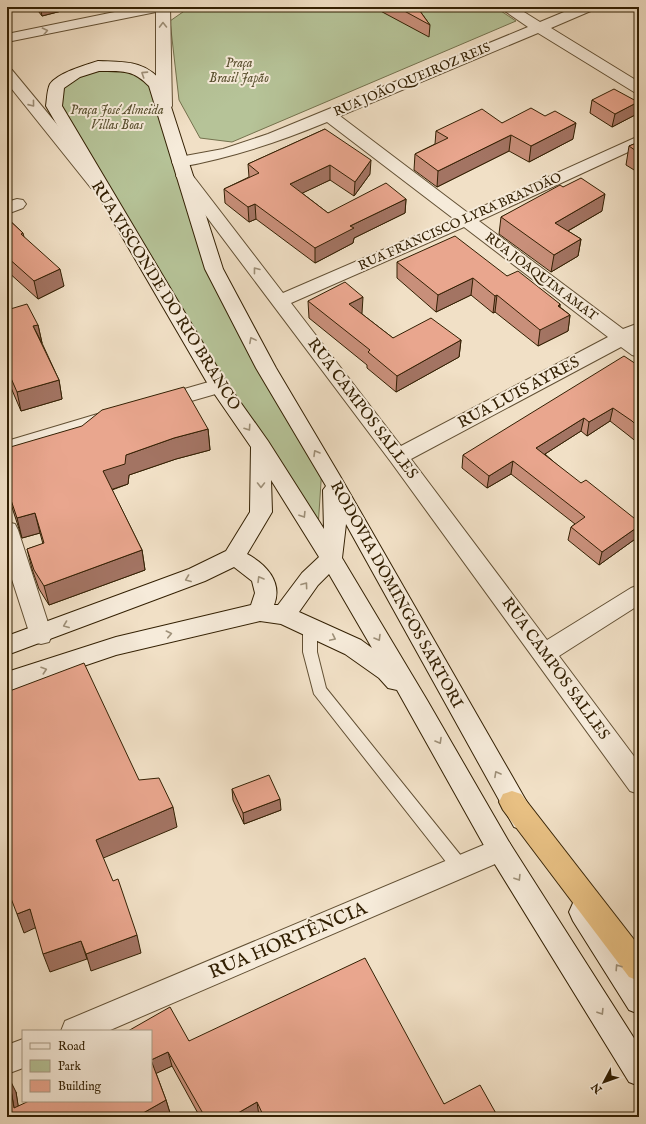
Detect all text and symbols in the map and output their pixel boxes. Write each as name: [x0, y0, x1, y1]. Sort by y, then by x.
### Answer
one-way arrow: [159, 22, 167, 28]
one-way arrow: [42, 27, 48, 35]
street label: RUA JOÃO QUEIROZ REIS: [331, 39, 493, 121]
park label: Praça Brasil Japão: [209, 55, 269, 87]
one-way arrow: [141, 72, 148, 79]
one-way arrow: [27, 99, 34, 106]
park label: Praça José Almeida Villas Boas: [70, 102, 164, 134]
street label: RUA FRANCISCO LYRA BRANDÃO: [356, 169, 565, 275]
street label: RUA VISCONDE DO RIO BRANCO: [86, 178, 244, 414]
street label: RUA JOAQUIM AMAT: [481, 229, 601, 325]
one-way arrow: [254, 267, 261, 274]
street label: RUA CAMPOS SALLES: [303, 335, 421, 483]
one-way arrow: [249, 337, 256, 345]
street label: RUA LUIS AYRES: [455, 353, 583, 433]
one-way arrow: [244, 424, 251, 431]
one-way arrow: [314, 450, 321, 457]
street label: RODOVIA DOMINGOS SARTORI: [325, 478, 467, 712]
one-way arrow: [257, 482, 265, 488]
one-way arrow: [299, 511, 306, 518]
one-way arrow: [184, 574, 191, 582]
one-way arrow: [257, 576, 264, 583]
one-way arrow: [301, 582, 308, 589]
street label: RUA CAMPOS SALLES: [497, 594, 613, 744]
one-way arrow: [63, 620, 70, 628]
one-way arrow: [166, 630, 172, 638]
one-way arrow: [329, 633, 336, 641]
one-way arrow: [373, 634, 381, 641]
one-way arrow: [41, 666, 48, 675]
one-way arrow: [434, 737, 441, 744]
one-way arrow: [494, 771, 501, 778]
one-way arrow: [513, 874, 521, 881]
street label: RUA HORTÊNCIA: [205, 895, 372, 985]
one-way arrow: [615, 964, 623, 971]
one-way arrow: [597, 1008, 604, 1015]
legend: [22, 1030, 152, 1102]
text: Road: [58, 1039, 86, 1054]
text: Park: [58, 1059, 81, 1074]
north arrow: [584, 1062, 624, 1102]
text: Building: [58, 1079, 102, 1094]
text: N: [588, 1079, 606, 1097]

